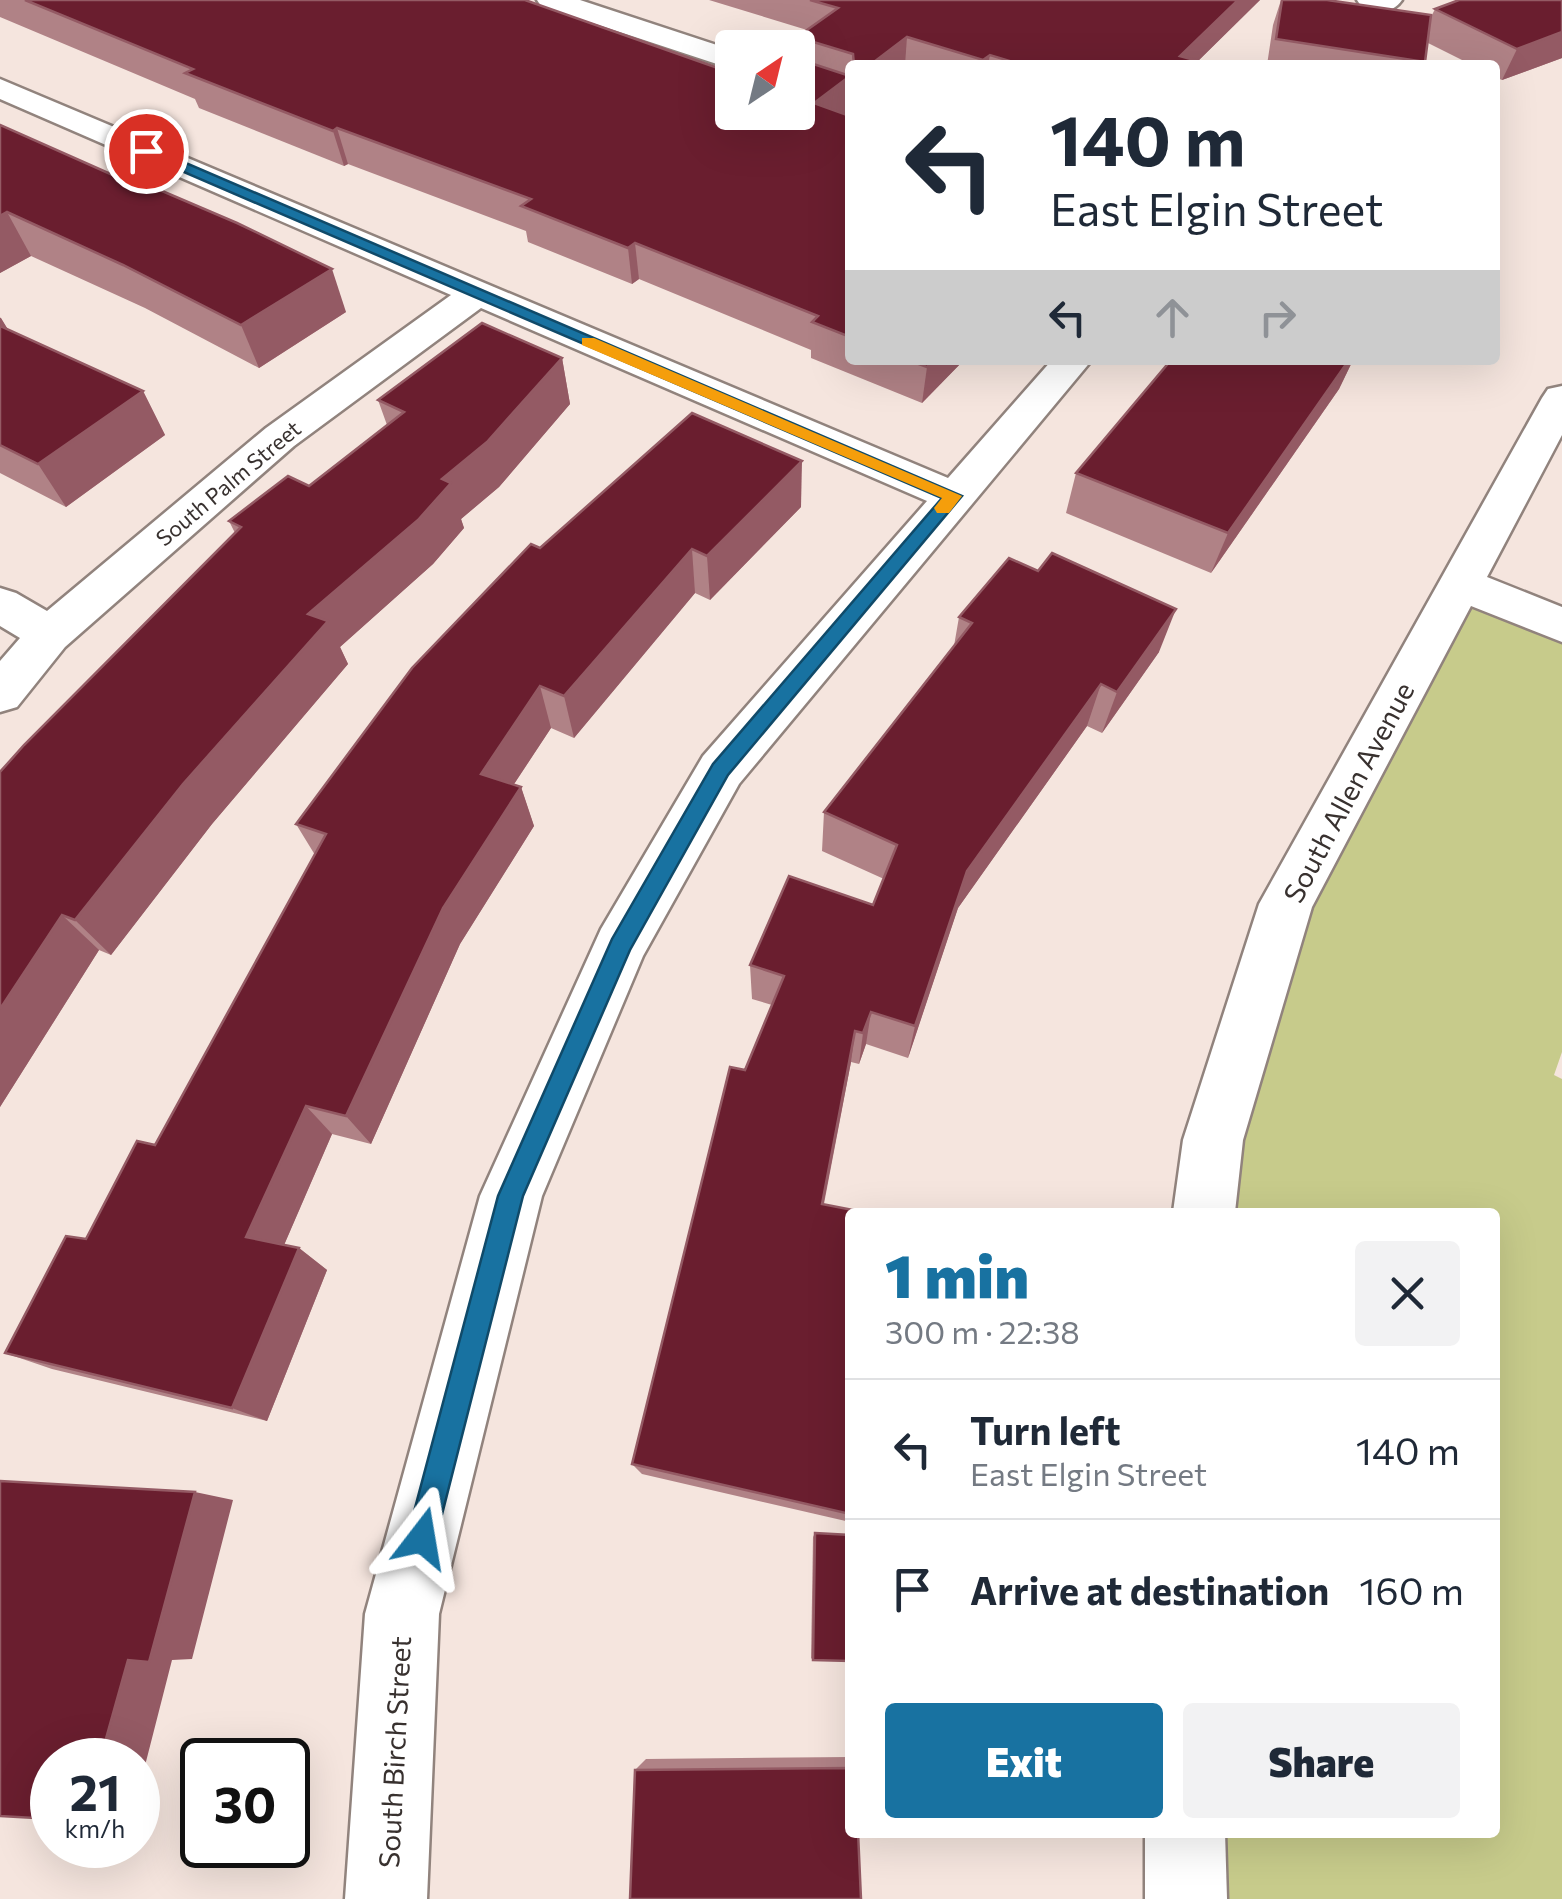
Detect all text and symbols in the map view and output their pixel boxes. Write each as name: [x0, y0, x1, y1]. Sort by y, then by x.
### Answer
north arrow: [715, 30, 815, 130]
map controls: [715, 30, 815, 130]
text: 140 m: [1050, 95, 1246, 180]
icon: left: [885, 100, 1015, 230]
pin: [104, 109, 189, 194]
icon: arrive: [119, 124, 174, 179]
text: East Elgin Street: [1050, 180, 1383, 235]
icon: left: [1040, 290, 1095, 345]
icon: ahead: [1145, 290, 1200, 345]
icon: right: [1250, 290, 1305, 345]
street label: South Palm Street: [150, 415, 306, 551]
street label: South Allen Avenue: [1276, 676, 1420, 908]
text: 1 min: [885, 1237, 1029, 1310]
button: close: [1355, 1241, 1460, 1346]
text: 300 m · 22:38: [885, 1311, 1080, 1351]
text: Turn left: [970, 1406, 1121, 1453]
icon: left: [885, 1422, 940, 1477]
text: 140 m: [1356, 1426, 1460, 1473]
text: East Elgin Street: [970, 1453, 1207, 1493]
position arrow: [370, 1486, 474, 1590]
icon: arrive: [885, 1562, 940, 1617]
text: Arrive at destination: [970, 1566, 1329, 1613]
text: 160 m: [1359, 1566, 1464, 1613]
street label: South Birch Street: [371, 1635, 417, 1869]
button: Exit: [885, 1703, 1163, 1818]
button: Share: [1183, 1703, 1460, 1818]
speed limit sign: 30: [180, 1738, 310, 1868]
text: 21: [69, 1760, 121, 1821]
text: km/h: [65, 1813, 125, 1843]

